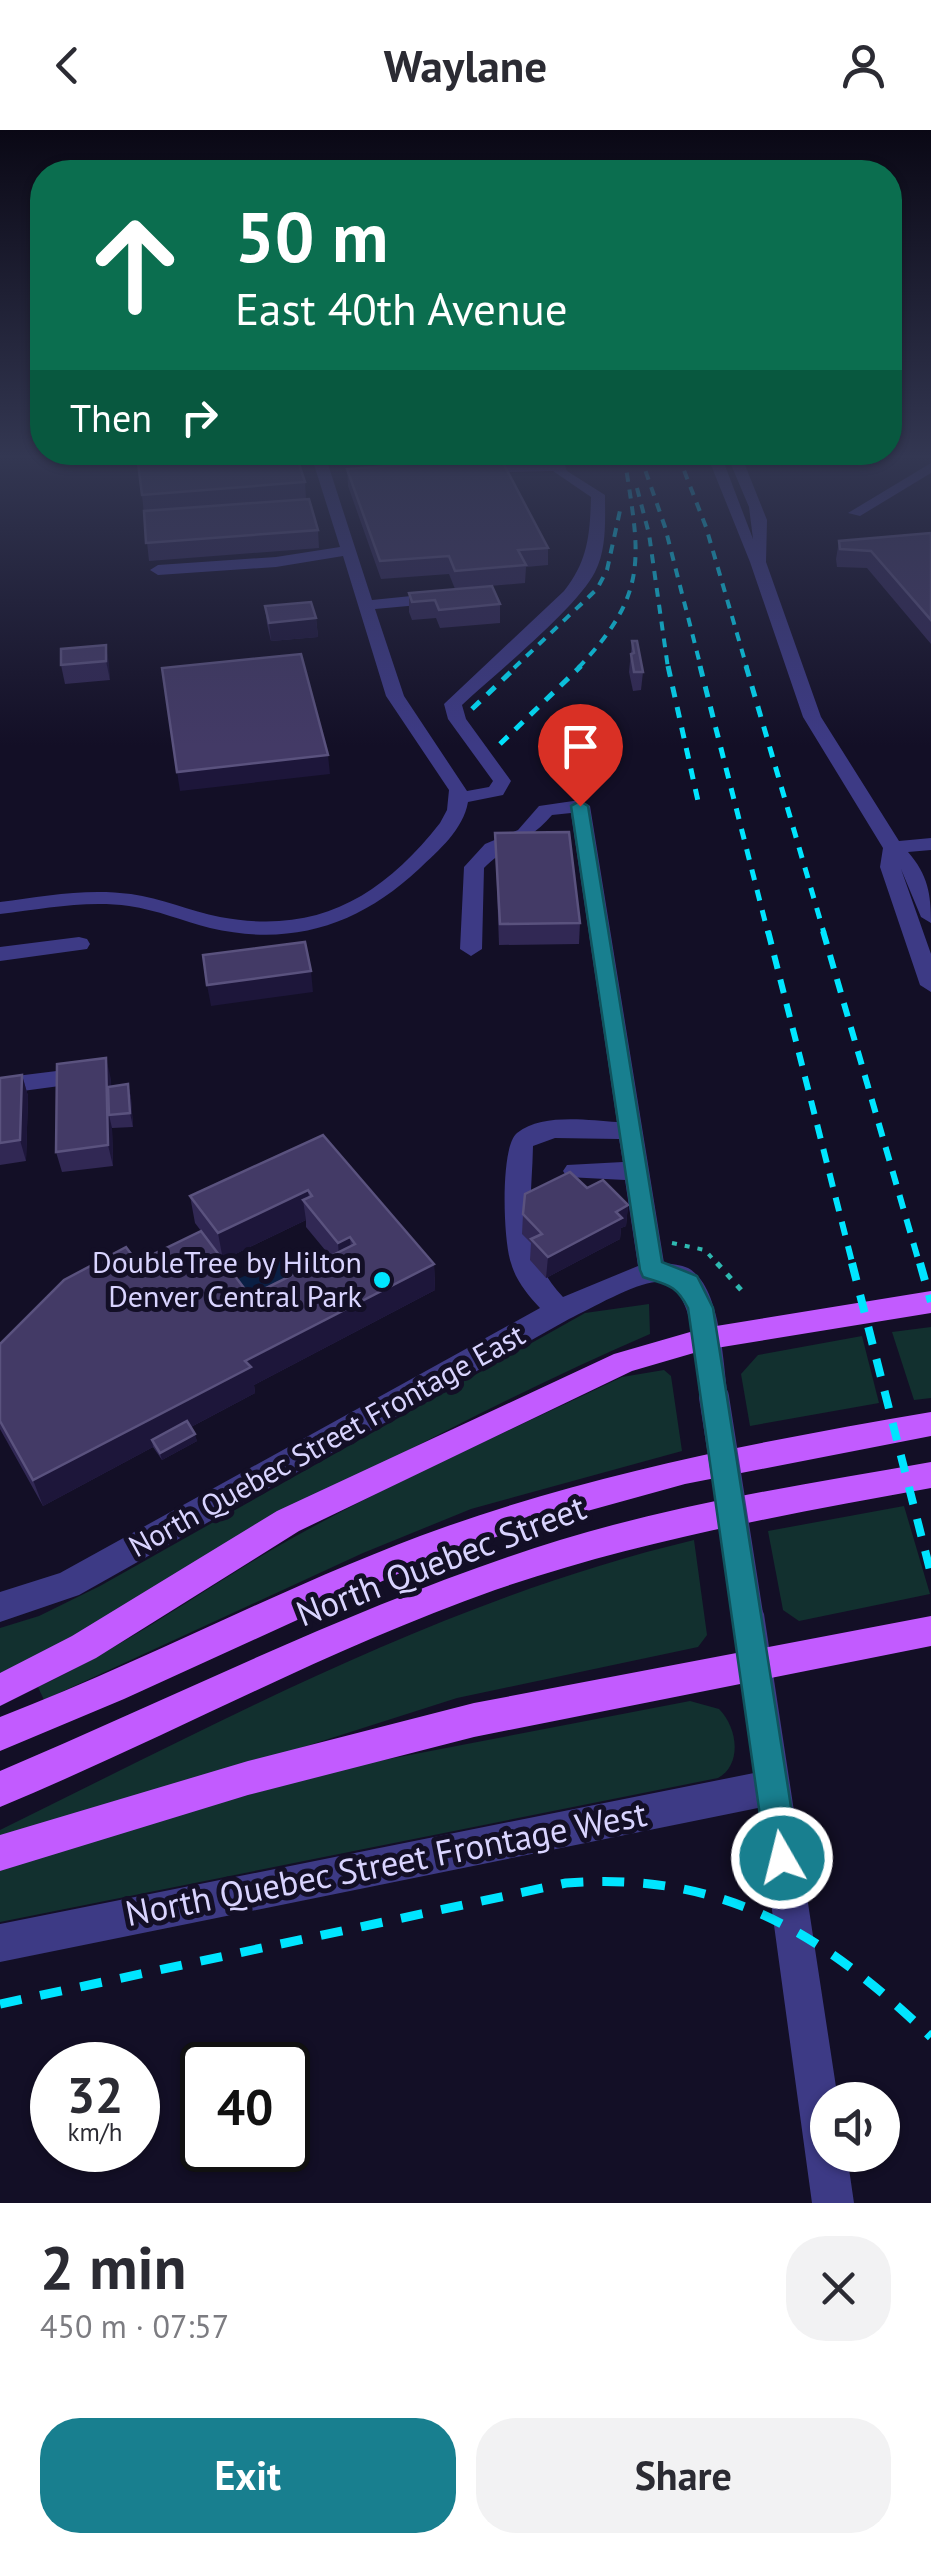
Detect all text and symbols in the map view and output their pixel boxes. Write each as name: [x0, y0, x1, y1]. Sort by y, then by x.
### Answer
text: Waylane: [384, 36, 547, 94]
icon: back: [40, 38, 95, 93]
icon: person: [836, 38, 891, 93]
text: 50 m: [235, 191, 388, 281]
icon: ahead: [70, 200, 200, 330]
text: East 40th Avenue: [235, 279, 568, 337]
icon: right: [172, 390, 227, 445]
text: Then: [70, 393, 152, 442]
pin: [538, 704, 623, 807]
icon: arrive: [553, 719, 608, 774]
place label: DoubleTree by Hilton Denver Central Park: [92, 1242, 363, 1315]
marker: DoubleTree by Hilton Denver Central Park: [371, 1269, 393, 1291]
street label: North Quebec Street Frontage East: [123, 1317, 531, 1565]
street label: North Quebec Street: [290, 1486, 592, 1636]
street label: North Quebec Street Frontage West: [121, 1790, 650, 1936]
position arrow: [730, 1806, 834, 1910]
speed limit sign: 40: [180, 2042, 310, 2172]
text: 32: [67, 2062, 123, 2127]
map controls: [810, 2082, 900, 2172]
button: sound: [810, 2082, 900, 2172]
text: km/h: [68, 2116, 122, 2148]
text: 2 min: [40, 2228, 186, 2306]
button: close: [786, 2236, 891, 2341]
text: 450 m · 07:57: [40, 2305, 229, 2347]
button: Exit: [40, 2418, 456, 2533]
button: Share: [476, 2418, 891, 2533]

